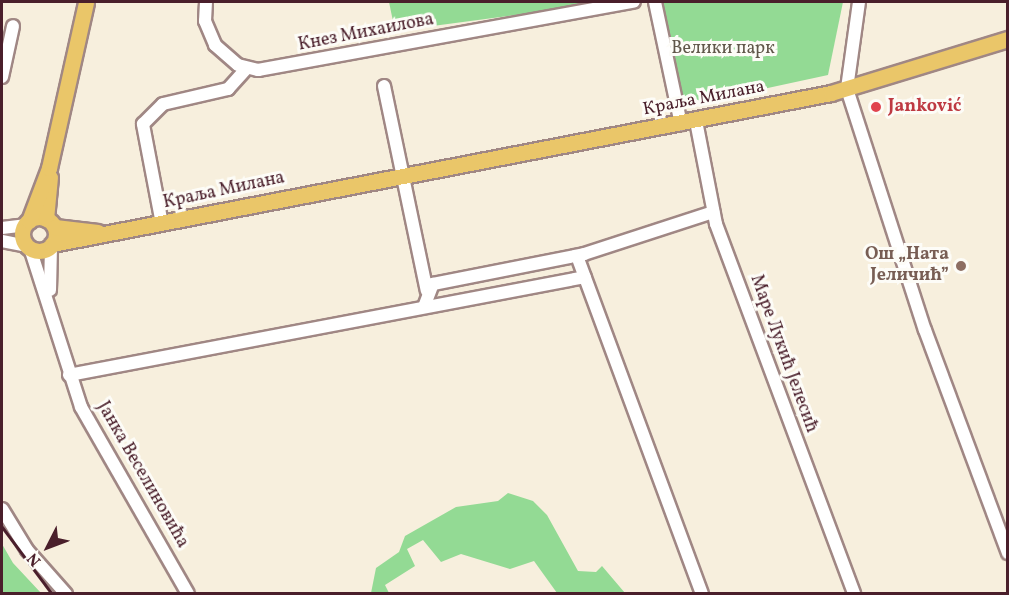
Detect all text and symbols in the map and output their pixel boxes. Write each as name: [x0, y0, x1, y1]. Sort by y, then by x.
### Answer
street label: Кнез Михаилова: [296, 9, 436, 57]
park label: Велики парк: [671, 38, 775, 60]
street label: Краља Милана: [641, 77, 767, 121]
place label: Janković: [888, 96, 961, 118]
marker: Janković: [869, 100, 883, 114]
street label: Краља Милана: [161, 168, 287, 214]
place label: Ош „Ната Јеличић”: [865, 245, 949, 288]
marker: Ош „Ната Јеличић”: [954, 259, 968, 273]
street label: Маре Лукић Јелесић: [744, 272, 822, 436]
street label: Јанка Веселиновића: [91, 398, 193, 552]
north arrow: [18, 517, 78, 577]
text: N: [23, 547, 47, 571]

